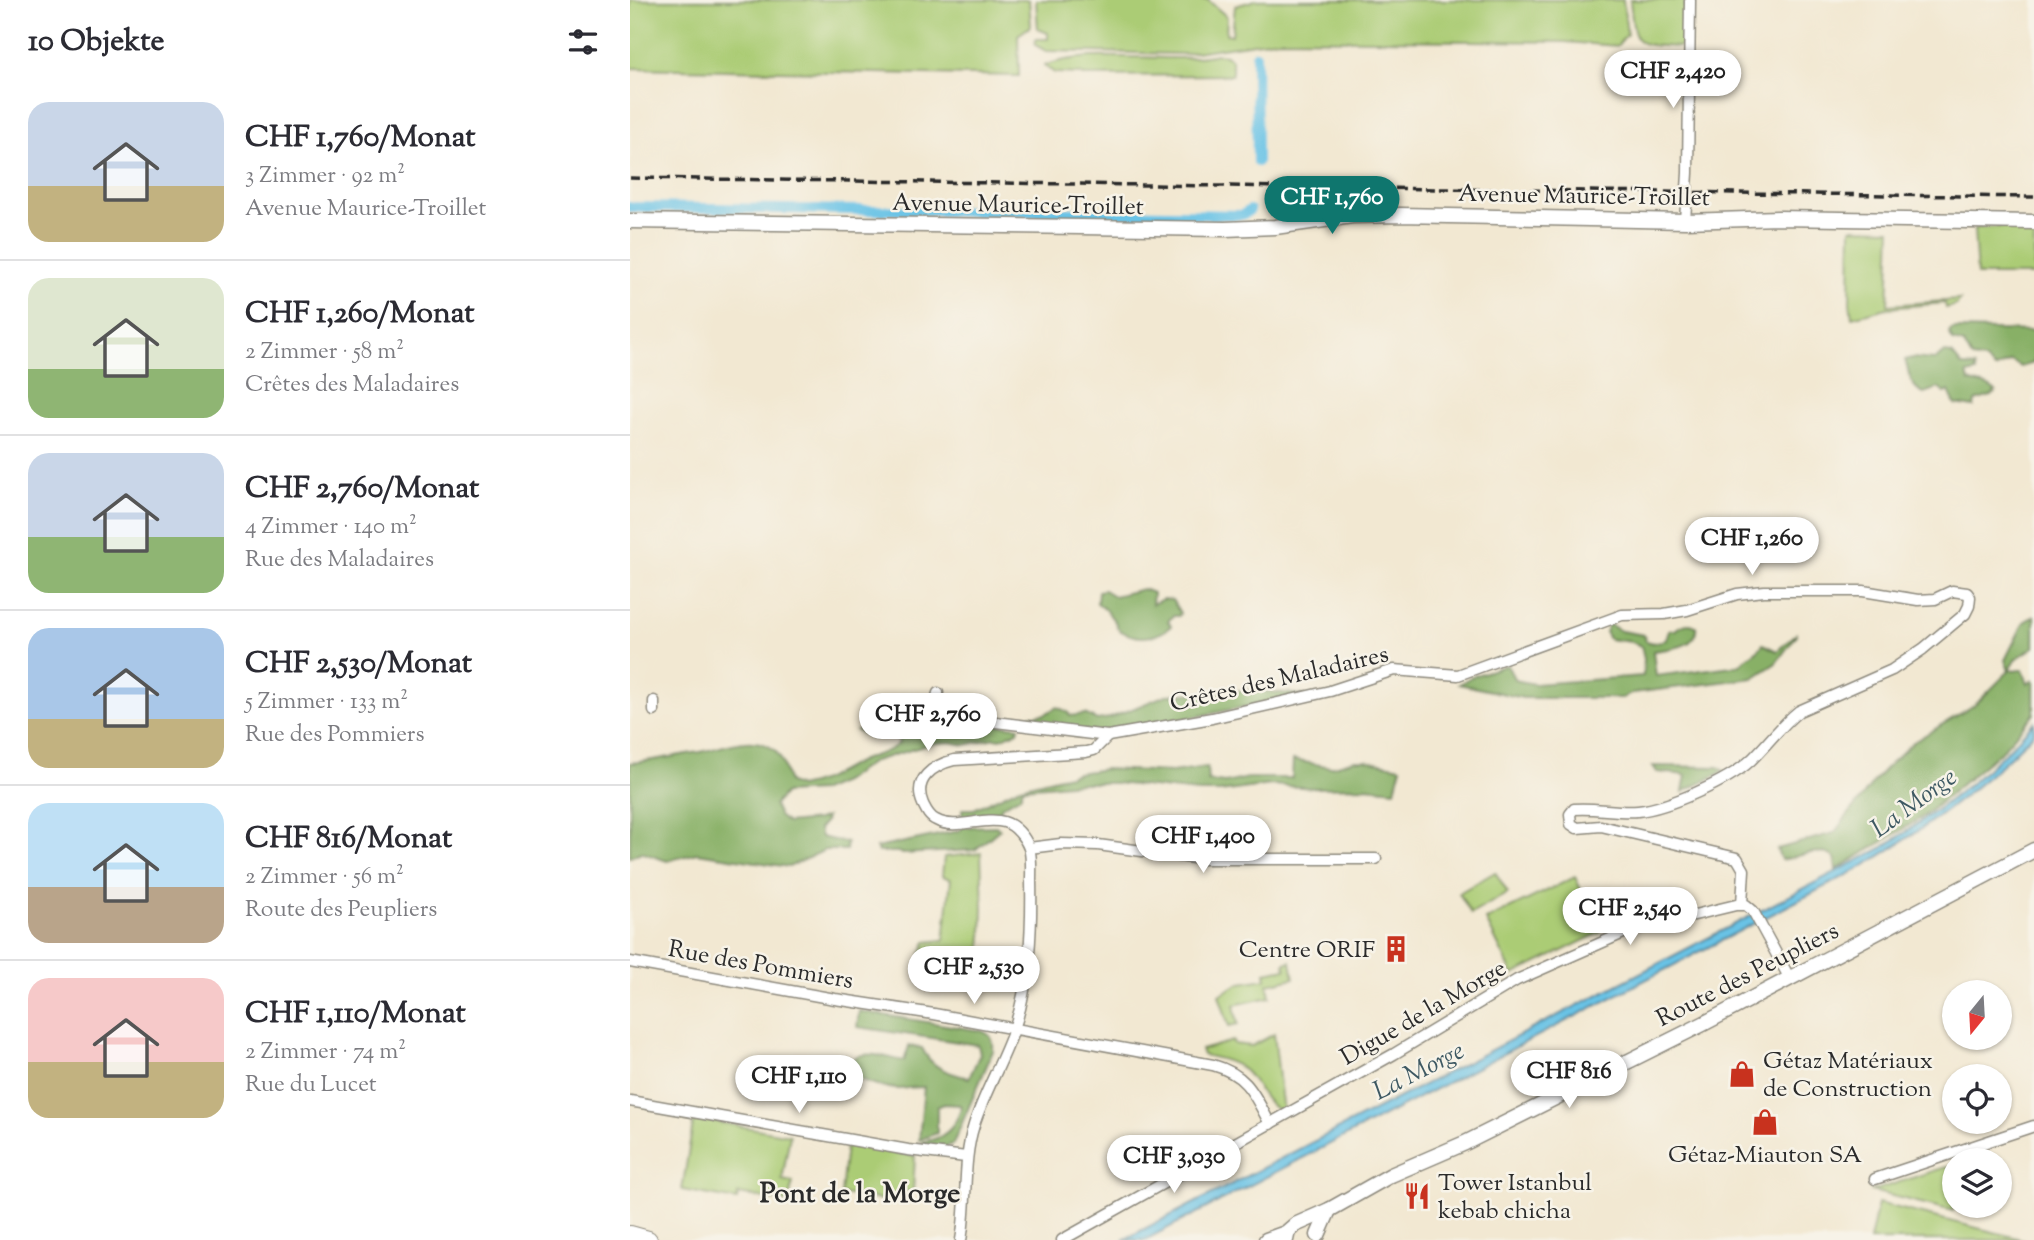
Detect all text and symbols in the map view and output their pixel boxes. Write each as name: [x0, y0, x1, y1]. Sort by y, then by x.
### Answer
text: 10 Objekte: [28, 21, 164, 64]
icon: filters: [564, 23, 602, 61]
pin: CHF 2,420: [1593, 50, 1753, 110]
text: CHF 2,420: [1620, 56, 1726, 89]
text: CHF 1,760/Monat: [245, 117, 476, 160]
icon: home: [84, 130, 168, 214]
text: 3 Zimmer · 92 m²: [245, 160, 405, 193]
pin: CHF 1,760: [1252, 176, 1412, 236]
street label: Avenue Maurice-Troillet: [1458, 178, 1710, 216]
text: CHF 1,760: [1280, 182, 1384, 215]
street label: Avenue Maurice-Troillet: [892, 187, 1144, 225]
text: Avenue Maurice-Troillet: [245, 193, 486, 226]
text: CHF 1,260/Monat: [245, 293, 475, 336]
icon: home: [84, 306, 168, 390]
text: 2 Zimmer · 58 m²: [245, 336, 404, 369]
text: Crêtes des Maladaires: [245, 369, 459, 402]
text: CHF 2,760/Monat: [245, 468, 479, 511]
icon: home: [84, 481, 168, 565]
text: 4 Zimmer · 140 m²: [245, 511, 417, 544]
pin: CHF 1,260: [1672, 518, 1832, 577]
text: CHF 1,260: [1701, 523, 1803, 556]
text: Rue des Maladaires: [245, 544, 434, 577]
street label: Crêtes des Maladaires: [1167, 638, 1392, 722]
text: CHF 2,530/Monat: [245, 643, 472, 686]
icon: home: [84, 656, 168, 740]
text: 5 Zimmer · 133 m²: [245, 686, 408, 719]
pin: CHF 2,760: [848, 694, 1008, 753]
text: CHF 2,760: [875, 699, 981, 732]
text: Rue des Pommiers: [245, 719, 425, 752]
water label: La Morge: [1864, 760, 1965, 848]
pin: CHF 1,400: [1123, 816, 1283, 875]
text: CHF 816/Monat: [245, 818, 452, 861]
text: CHF 1,400: [1151, 821, 1255, 854]
icon: home: [84, 831, 168, 915]
text: 2 Zimmer · 56 m²: [245, 861, 404, 894]
pin: CHF 2,540: [1550, 888, 1710, 947]
text: CHF 2,540: [1579, 893, 1681, 926]
text: Route des Peupliers: [245, 894, 437, 927]
street label: Route des Peupliers: [1651, 915, 1845, 1037]
street label: Rue des Pommiers: [665, 933, 856, 999]
place label: Centre ORIF: [1239, 934, 1375, 968]
building icon: Centre ORIF: [1381, 934, 1411, 964]
pin: CHF 2,530: [894, 946, 1054, 1006]
text: CHF 2,530: [924, 952, 1024, 985]
street label: Digue de la Morge: [1335, 952, 1513, 1075]
north arrow: [1942, 980, 2012, 1050]
map controls: [1942, 980, 2012, 1218]
text: CHF 1,110/Monat: [245, 993, 466, 1036]
icon: home: [84, 1006, 168, 1090]
water label: La Morge: [1367, 1033, 1471, 1111]
text: 2 Zimmer · 74 m²: [245, 1036, 406, 1069]
place label: Gétaz Matériaux de Construction: [1763, 1045, 1933, 1107]
pin: CHF 816: [1504, 1050, 1634, 1110]
pin: CHF 1,110: [719, 1056, 879, 1115]
text: CHF 816: [1526, 1056, 1612, 1089]
shop icon: Gétaz Matériaux de Construction: [1727, 1059, 1757, 1089]
text: CHF 1,110: [751, 1061, 847, 1094]
button: locate: [1942, 1064, 2012, 1134]
text: Rue du Lucet: [245, 1069, 377, 1102]
shop icon: Gétaz-Miauton SA: [1750, 1107, 1780, 1137]
pin: CHF 3,030: [1094, 1136, 1254, 1195]
place label: Gétaz-Miauton SA: [1668, 1139, 1863, 1173]
text: CHF 3,030: [1123, 1141, 1225, 1174]
button: layers: [1942, 1148, 2012, 1218]
place label: Tower Istanbul kebab chicha: [1438, 1167, 1592, 1229]
district label: Pont de la Morge: [760, 1175, 960, 1215]
restaurant icon: Tower Istanbul kebab chicha: [1402, 1181, 1432, 1211]

